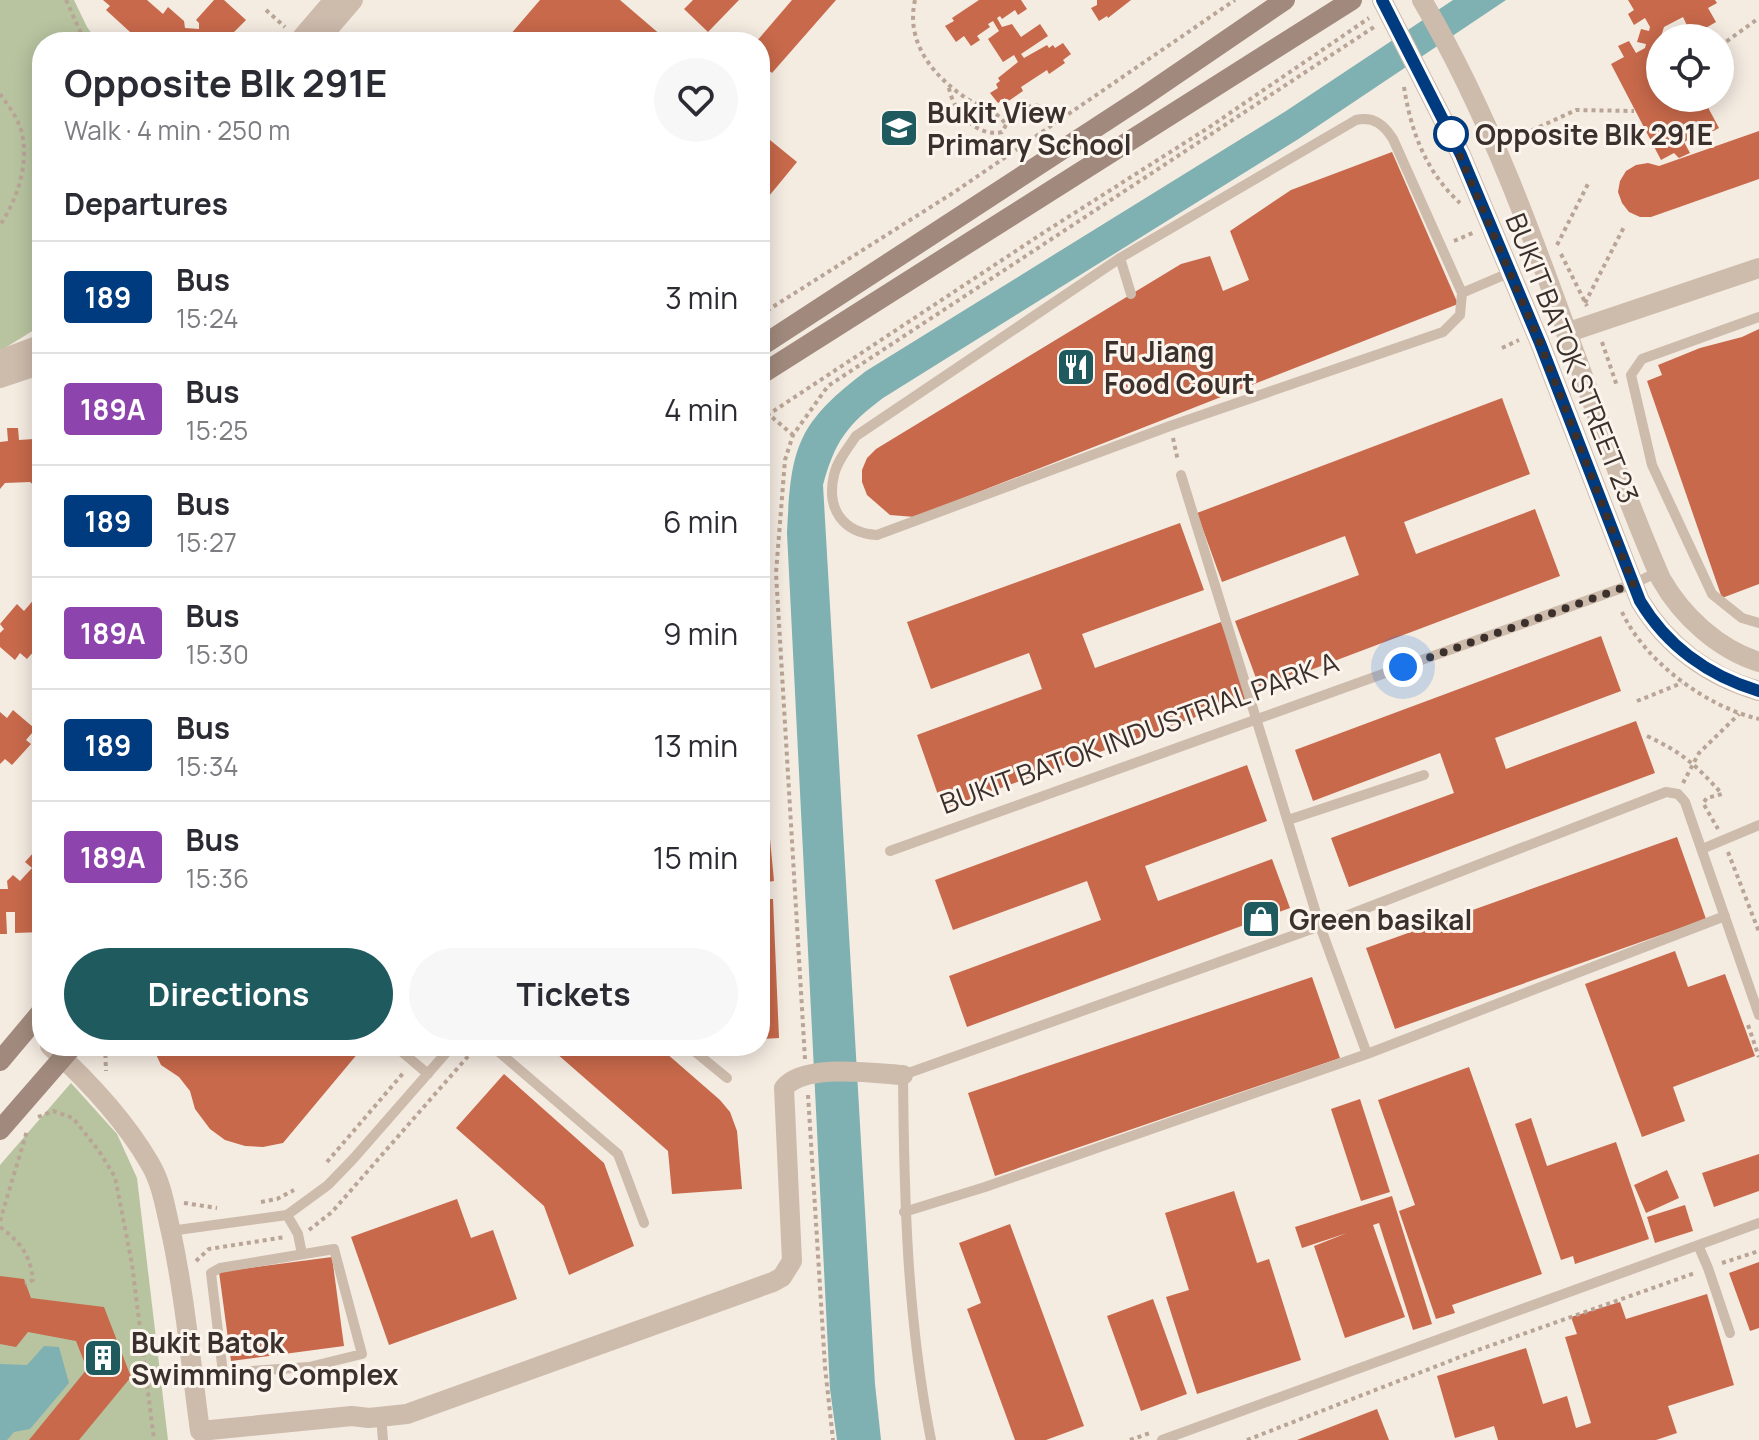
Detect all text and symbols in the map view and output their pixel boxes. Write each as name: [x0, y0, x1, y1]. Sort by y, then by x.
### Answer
map controls: [1646, 24, 1734, 112]
button: locate: [1646, 24, 1734, 112]
text: Opposite Blk 291E: [64, 56, 387, 108]
button: heart: [654, 58, 738, 142]
place label: Bukit View Primary School: [927, 93, 1132, 163]
school or university icon: Bukit View Primary School: [878, 107, 920, 149]
text: Walk · 4 min · 250 m: [64, 112, 290, 148]
place label: Opposite Blk 291E: [1475, 115, 1713, 153]
marker: Opposite Blk 291E: [1434, 117, 1468, 151]
text: Departures: [64, 183, 228, 224]
street label: BUKIT BATOK STREET 23: [1497, 207, 1649, 509]
text: Bus: [176, 259, 230, 300]
text: 3 min: [665, 277, 738, 318]
text: 189: [85, 278, 131, 316]
text: 15:24: [176, 300, 239, 336]
place label: Fu Jiang Food Court: [1104, 332, 1255, 402]
restaurant icon: Fu Jiang Food Court: [1055, 346, 1097, 388]
text: Bus: [186, 371, 240, 412]
text: 4 min: [664, 389, 738, 430]
text: 189A: [80, 390, 146, 428]
text: 15:25: [186, 412, 248, 448]
text: Bus: [176, 483, 230, 524]
text: 6 min: [663, 501, 738, 542]
text: 189: [85, 502, 131, 540]
text: 15:27: [176, 524, 237, 560]
text: Bus: [186, 595, 240, 636]
text: 9 min: [663, 613, 738, 654]
text: 189A: [80, 614, 146, 652]
text: 15:30: [186, 636, 249, 672]
street label: BUKIT BATOK INDUSTRIAL PARK A: [935, 642, 1344, 822]
your location: [1383, 647, 1423, 687]
text: Bus: [176, 707, 230, 748]
text: 13 min: [653, 725, 738, 766]
text: 189: [85, 726, 131, 764]
text: 15:34: [176, 748, 239, 784]
text: Bus: [186, 819, 240, 860]
text: 15 min: [653, 837, 738, 878]
text: 189A: [80, 838, 146, 876]
text: 15:36: [186, 860, 249, 896]
shop icon: Green basikal: [1240, 898, 1282, 940]
place label: Green basikal: [1289, 900, 1472, 938]
button: Directions: [64, 948, 393, 1040]
button: Tickets: [409, 948, 738, 1040]
place label: Bukit Batok Swimming Complex: [131, 1323, 399, 1393]
building icon: Bukit Batok Swimming Complex: [82, 1337, 124, 1379]

